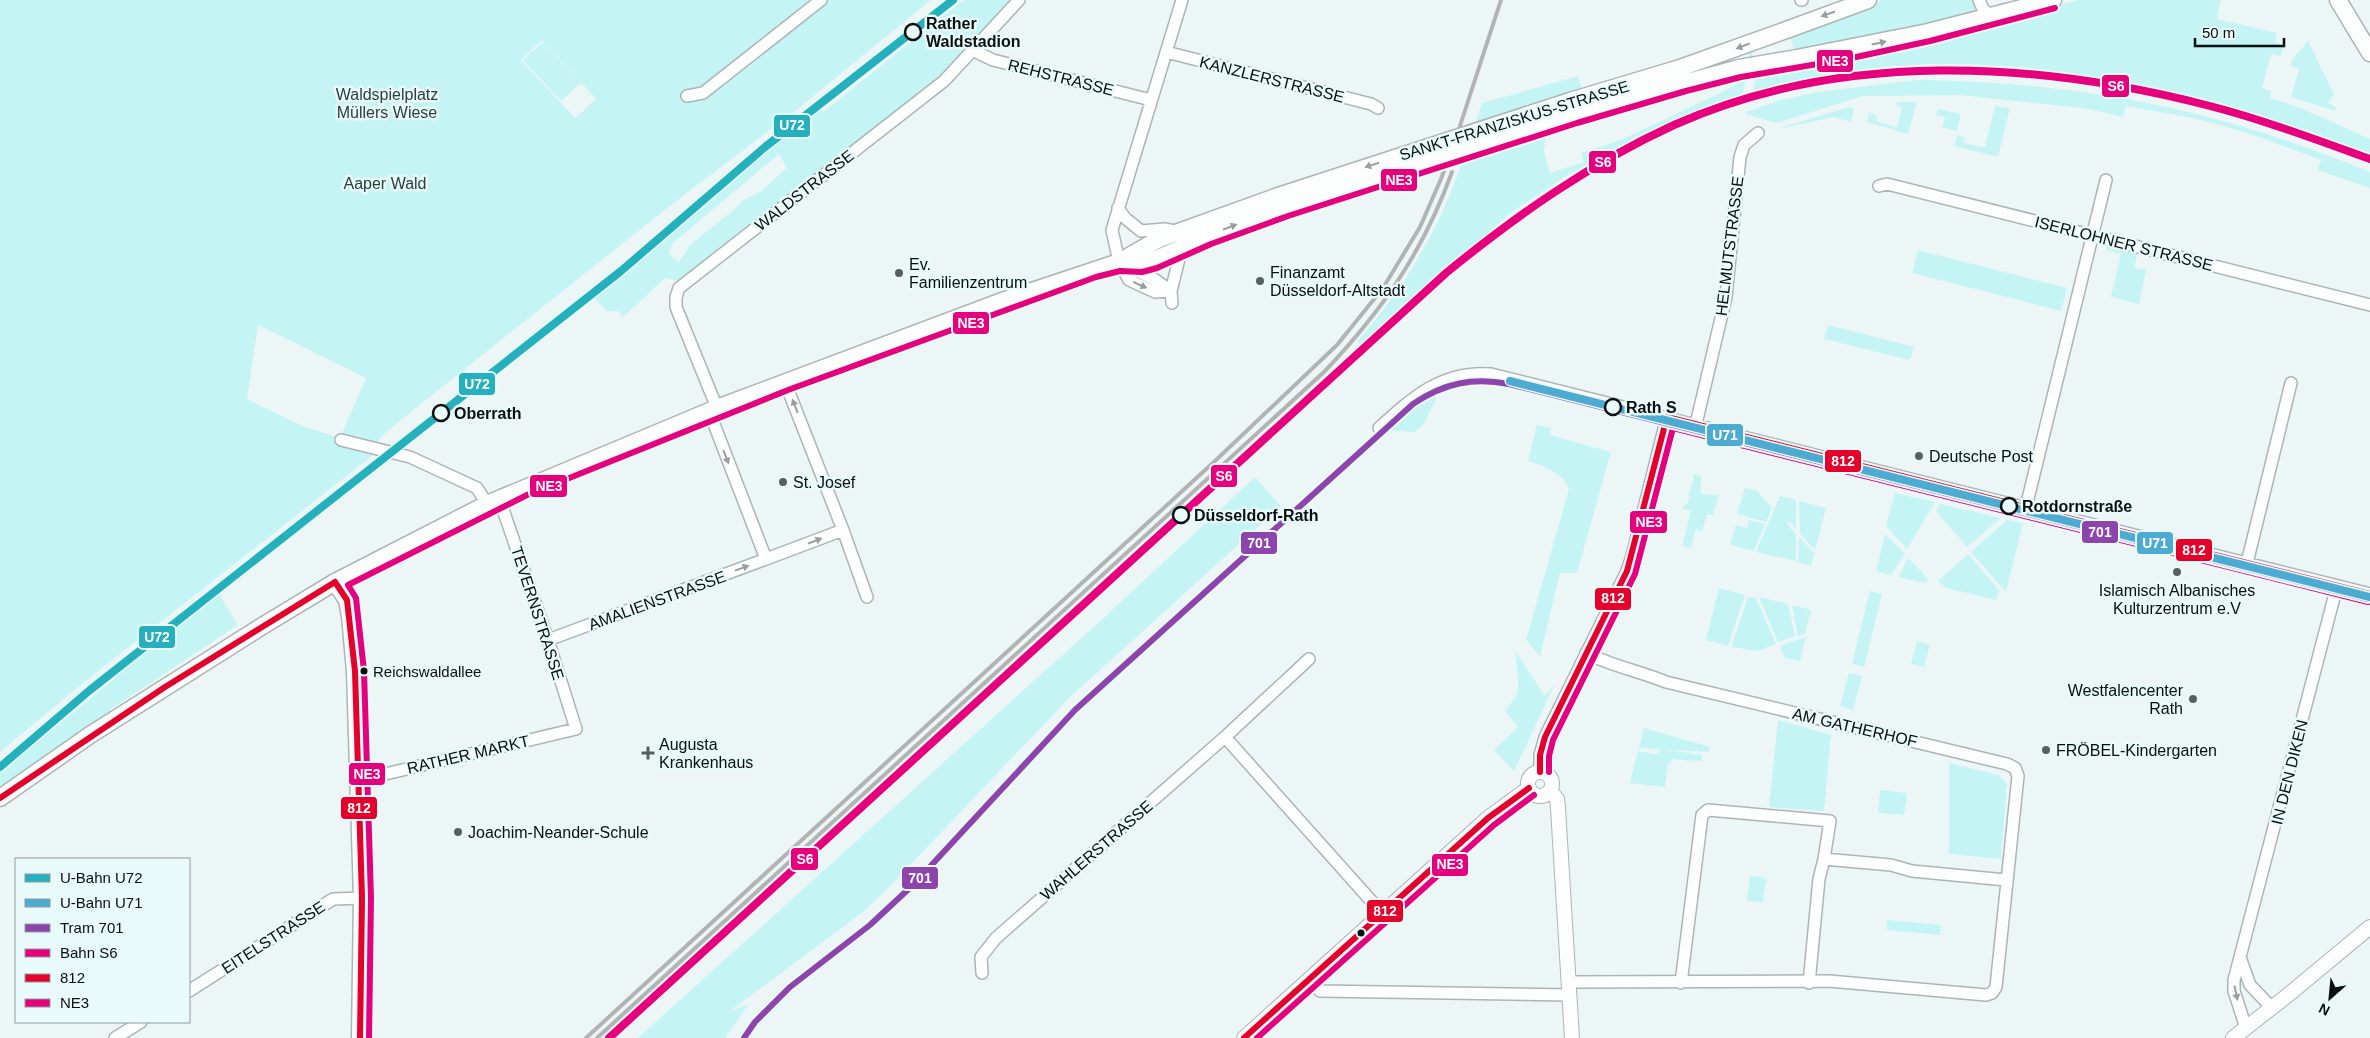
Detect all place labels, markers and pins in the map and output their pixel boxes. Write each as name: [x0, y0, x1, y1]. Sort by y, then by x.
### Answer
place label: Rather Waldstadion: [926, 15, 1021, 50]
marker: Rather Waldstadion: [904, 23, 922, 41]
place label: Ev. Familienzentrum: [909, 256, 1027, 291]
place label: Finanzamt Düsseldorf-Altstadt: [1270, 264, 1406, 299]
marker: Ev. Familienzentrum: [893, 267, 905, 279]
marker: Finanzamt Düsseldorf-Altstadt: [1254, 275, 1266, 287]
marker: Rath S: [1604, 398, 1622, 416]
place label: Rath S: [1626, 399, 1677, 416]
marker: Oberrath: [432, 404, 450, 422]
place label: Oberrath: [454, 405, 522, 422]
place label: Deutsche Post: [1929, 448, 2034, 465]
marker: Deutsche Post: [1913, 450, 1925, 462]
place label: St. Josef: [793, 474, 856, 491]
marker: St. Josef: [777, 476, 789, 488]
marker: Rotdornstraße: [2000, 497, 2018, 515]
place label: Rotdornstraße: [2022, 498, 2132, 515]
marker: Düsseldorf-Rath: [1172, 506, 1190, 524]
place label: Düsseldorf-Rath: [1194, 507, 1318, 524]
marker: Islamisch Albanisches Kulturzentrum e.V: [2171, 566, 2183, 578]
place label: Islamisch Albanisches Kulturzentrum e.V: [2099, 582, 2255, 617]
place label: Reichswaldallee: [373, 663, 481, 680]
marker: Reichswaldallee: [359, 666, 369, 676]
place label: Westfalencenter Rath: [2068, 682, 2184, 717]
marker: Westfalencenter Rath: [2187, 693, 2199, 705]
place label: Augusta Krankenhaus: [659, 736, 753, 771]
place label: FRÖBEL-Kindergarten: [2056, 742, 2217, 759]
marker: FRÖBEL-Kindergarten: [2040, 744, 2052, 756]
marker: Augusta Krankenhaus: [641, 746, 655, 760]
place label: Joachim-Neander-Schule: [468, 824, 649, 841]
marker: Joachim-Neander-Schule: [452, 826, 464, 838]
unlabelled marker: [1356, 928, 1366, 938]

